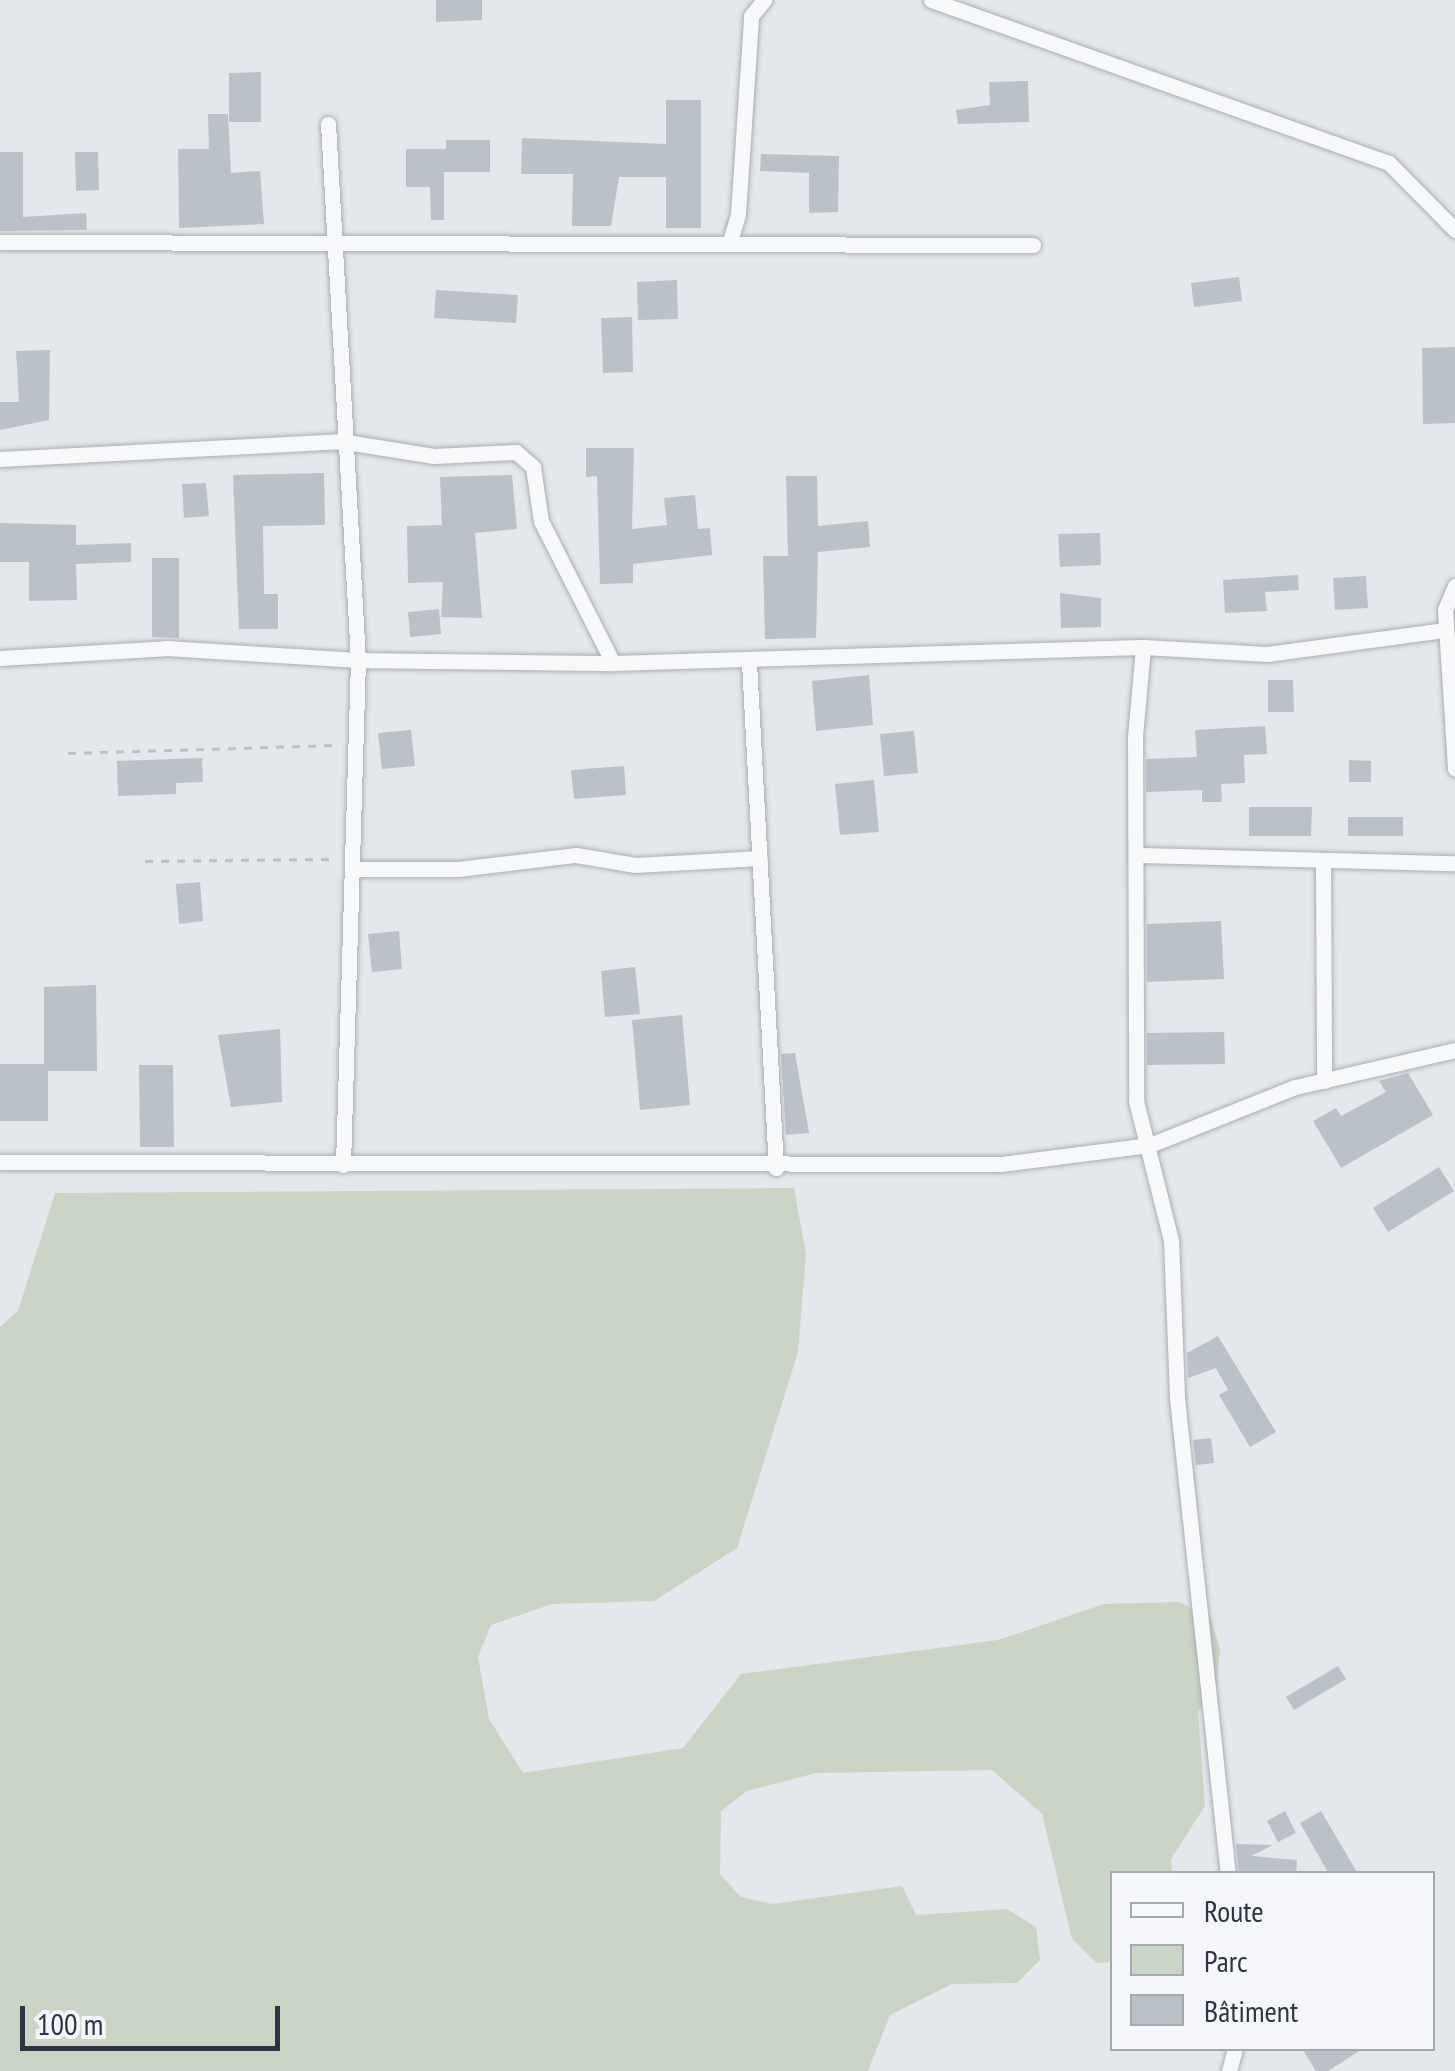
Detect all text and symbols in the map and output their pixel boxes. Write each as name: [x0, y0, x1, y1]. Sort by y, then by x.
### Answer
legend: [1110, 1871, 1435, 2051]
text: Route: [1204, 1891, 1264, 1930]
text: Parc: [1204, 1941, 1248, 1980]
scale bar: [25, 1986, 285, 2048]
text: Bâtiment: [1204, 1991, 1298, 2030]
text: 100 m: [37, 2004, 103, 2043]

